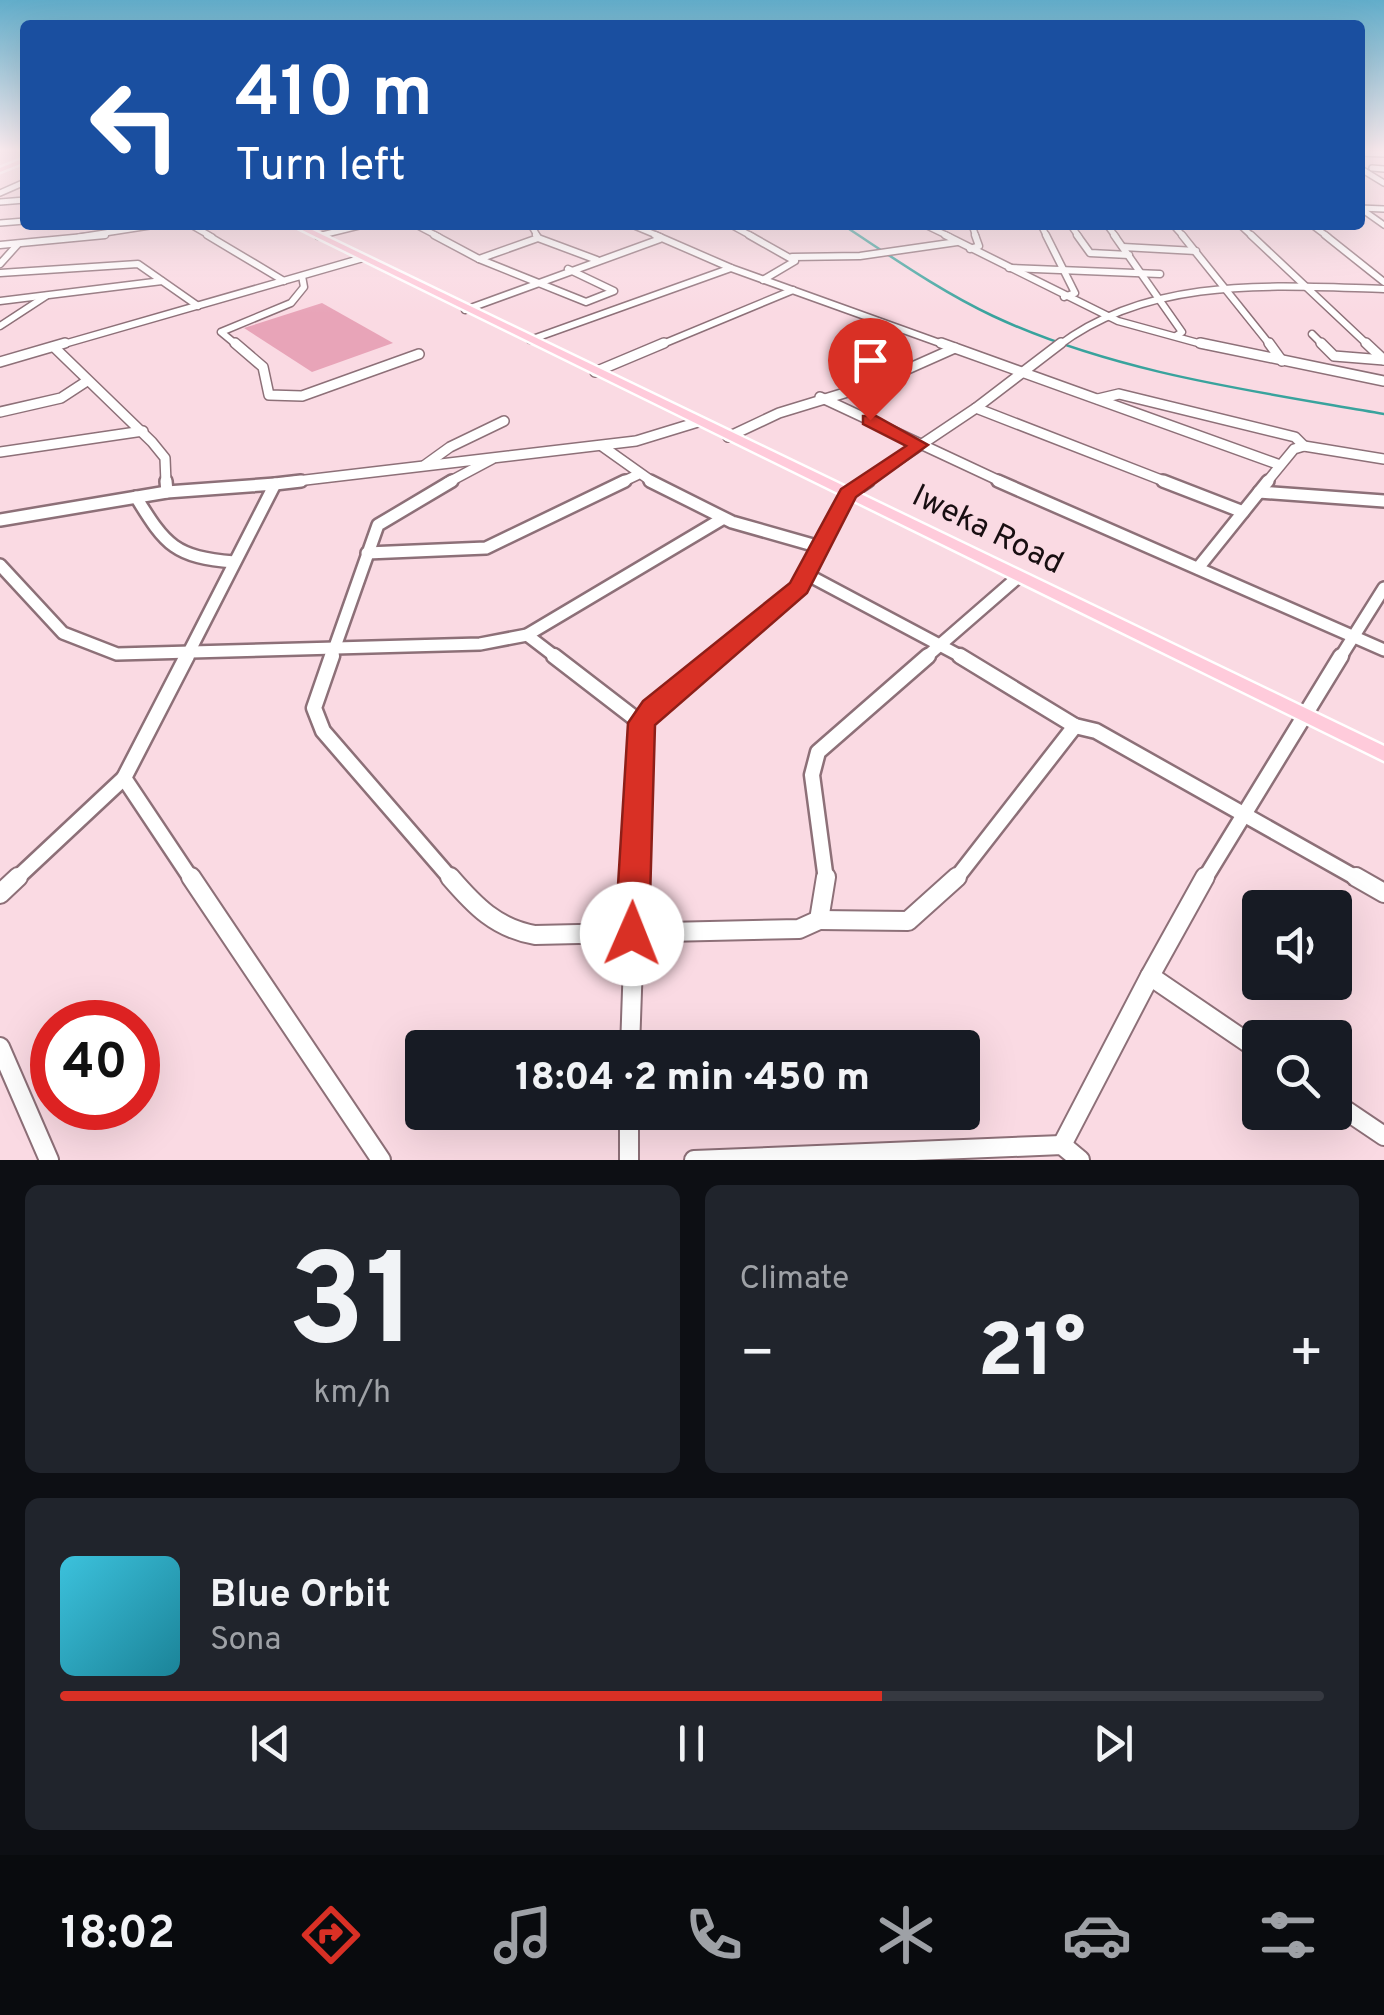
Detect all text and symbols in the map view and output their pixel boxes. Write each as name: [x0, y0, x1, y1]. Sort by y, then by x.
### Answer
text: 410 m: [235, 52, 433, 141]
icon: left: [70, 60, 200, 190]
text: Turn left: [235, 139, 406, 196]
pin: [828, 318, 913, 421]
icon: arrive: [843, 333, 898, 388]
street label: Iweka Road: [905, 477, 1069, 585]
position arrow: [580, 882, 684, 986]
map controls: [1242, 890, 1352, 1130]
button: sound: [1242, 890, 1352, 1000]
speed limit sign: 40: [30, 1000, 160, 1130]
button: search: [1242, 1020, 1352, 1130]
text: 18:04 · 2 min · 450 m: [515, 1055, 870, 1104]
text: 31: [287, 1226, 417, 1391]
text: Climate: [740, 1260, 849, 1300]
text: 21°: [978, 1308, 1086, 1403]
text: −: [740, 1321, 775, 1391]
text: +: [1289, 1321, 1324, 1391]
text: km/h: [313, 1374, 391, 1414]
text: Blue Orbit: [210, 1572, 391, 1621]
text: Sona: [210, 1621, 281, 1661]
icon: previous: [243, 1716, 298, 1771]
icon: pause: [664, 1716, 719, 1771]
icon: next: [1086, 1716, 1141, 1771]
icon: directions: [296, 1900, 366, 1970]
icon: music: [488, 1900, 558, 1970]
icon: phone: [679, 1900, 749, 1970]
icon: climate: [871, 1900, 941, 1970]
icon: car: [1062, 1900, 1132, 1970]
icon: filters: [1253, 1900, 1323, 1970]
text: 18:02: [61, 1907, 175, 1964]

